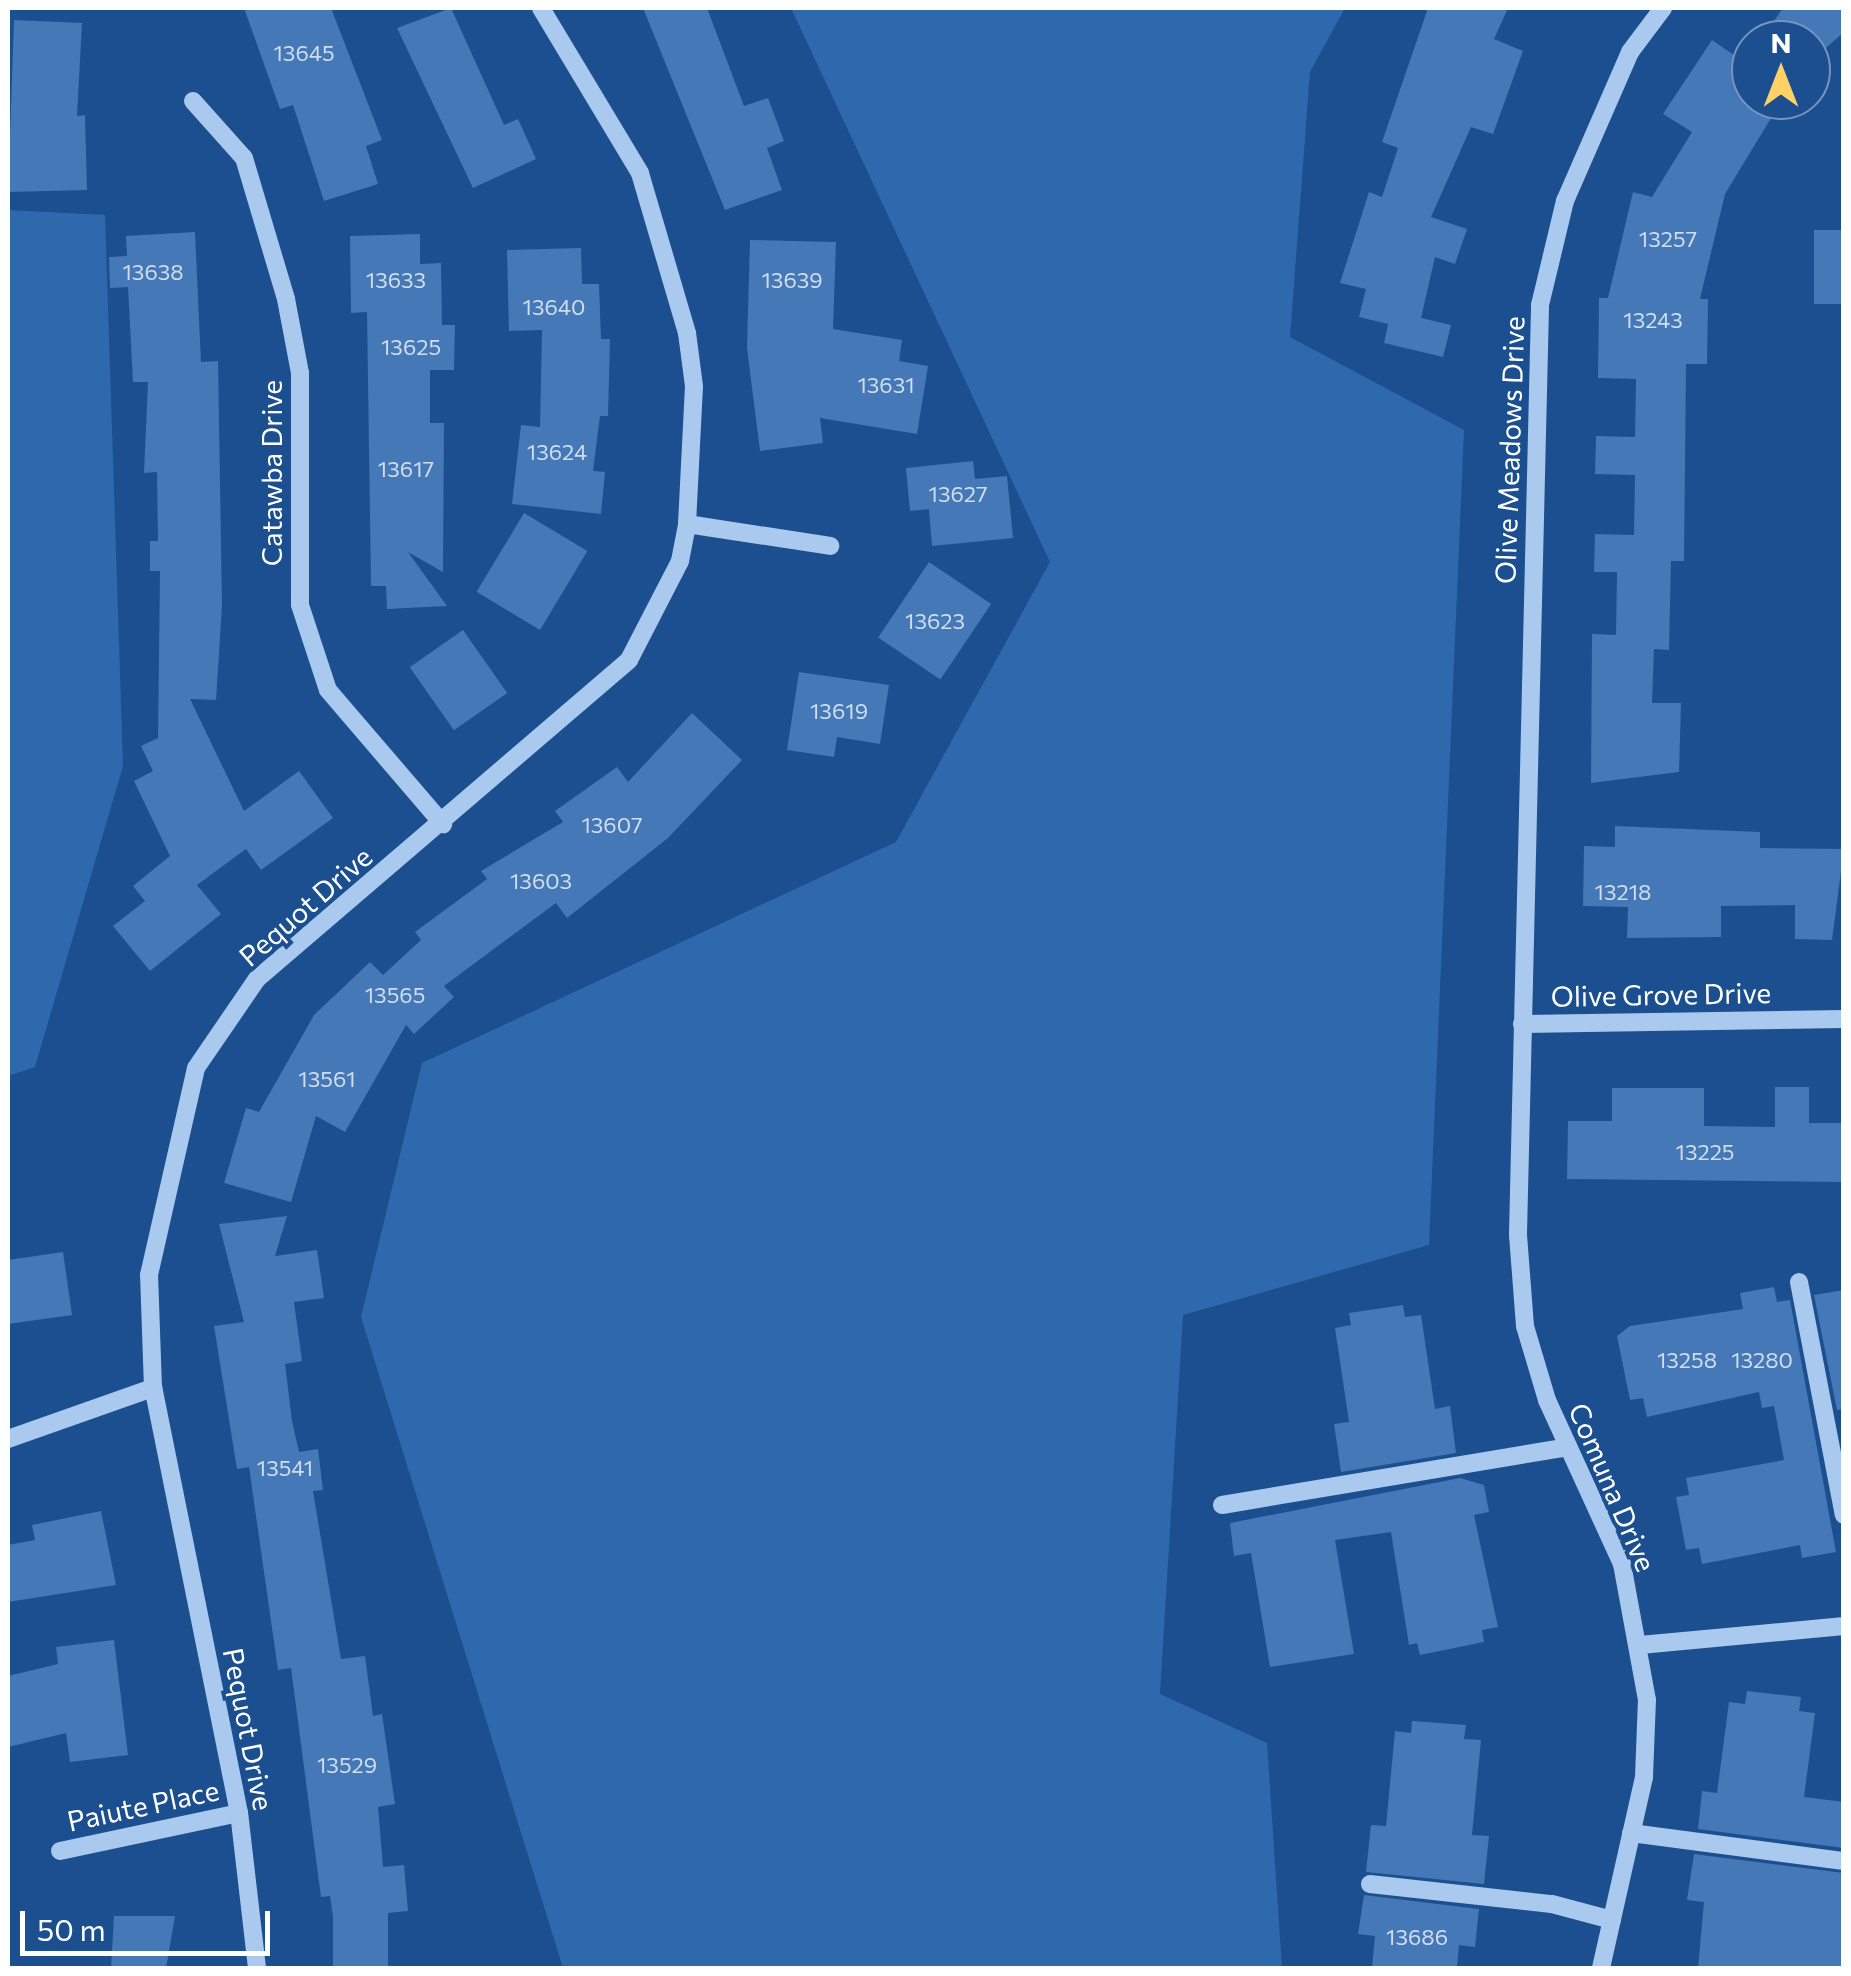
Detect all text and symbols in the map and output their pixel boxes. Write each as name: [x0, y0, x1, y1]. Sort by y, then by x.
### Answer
north arrow: [1731, 20, 1831, 120]
text: N: [1771, 25, 1792, 59]
house number: 13645: [273, 40, 335, 66]
house number: 13257: [1639, 226, 1697, 252]
house number: 13638: [122, 259, 184, 285]
house number: 13633: [366, 267, 426, 293]
house number: 13639: [761, 267, 823, 293]
house number: 13640: [523, 294, 585, 320]
house number: 13243: [1623, 307, 1683, 333]
street label: Olive Meadows Drive: [1488, 316, 1530, 584]
house number: 13625: [381, 334, 441, 360]
house number: 13631: [857, 372, 915, 398]
street label: Catawba Drive: [254, 380, 288, 566]
house number: 13624: [527, 439, 587, 465]
house number: 13617: [378, 456, 434, 482]
house number: 13627: [928, 481, 988, 507]
house number: 13623: [905, 608, 965, 634]
house number: 13619: [810, 698, 868, 724]
house number: 13607: [581, 812, 643, 838]
street label: Pequot Drive: [232, 839, 378, 973]
house number: 13603: [510, 868, 572, 894]
house number: 13218: [1595, 879, 1651, 905]
street label: Olive Grove Drive: [1551, 975, 1771, 1013]
house number: 13565: [365, 982, 425, 1008]
house number: 13561: [298, 1066, 356, 1092]
house number: 13225: [1676, 1139, 1734, 1165]
house number: 13258: [1657, 1347, 1717, 1373]
house number: 13280: [1731, 1347, 1793, 1373]
street label: Comuna Drive: [1562, 1398, 1664, 1576]
house number: 13541: [257, 1455, 313, 1481]
street label: Pequot Drive: [217, 1645, 281, 1813]
house number: 13529: [317, 1752, 377, 1778]
street label: Paiute Place: [64, 1773, 222, 1837]
scale bar: [25, 1891, 275, 1953]
text: 50 m: [37, 1910, 106, 1947]
house number: 13686: [1386, 1924, 1448, 1950]

